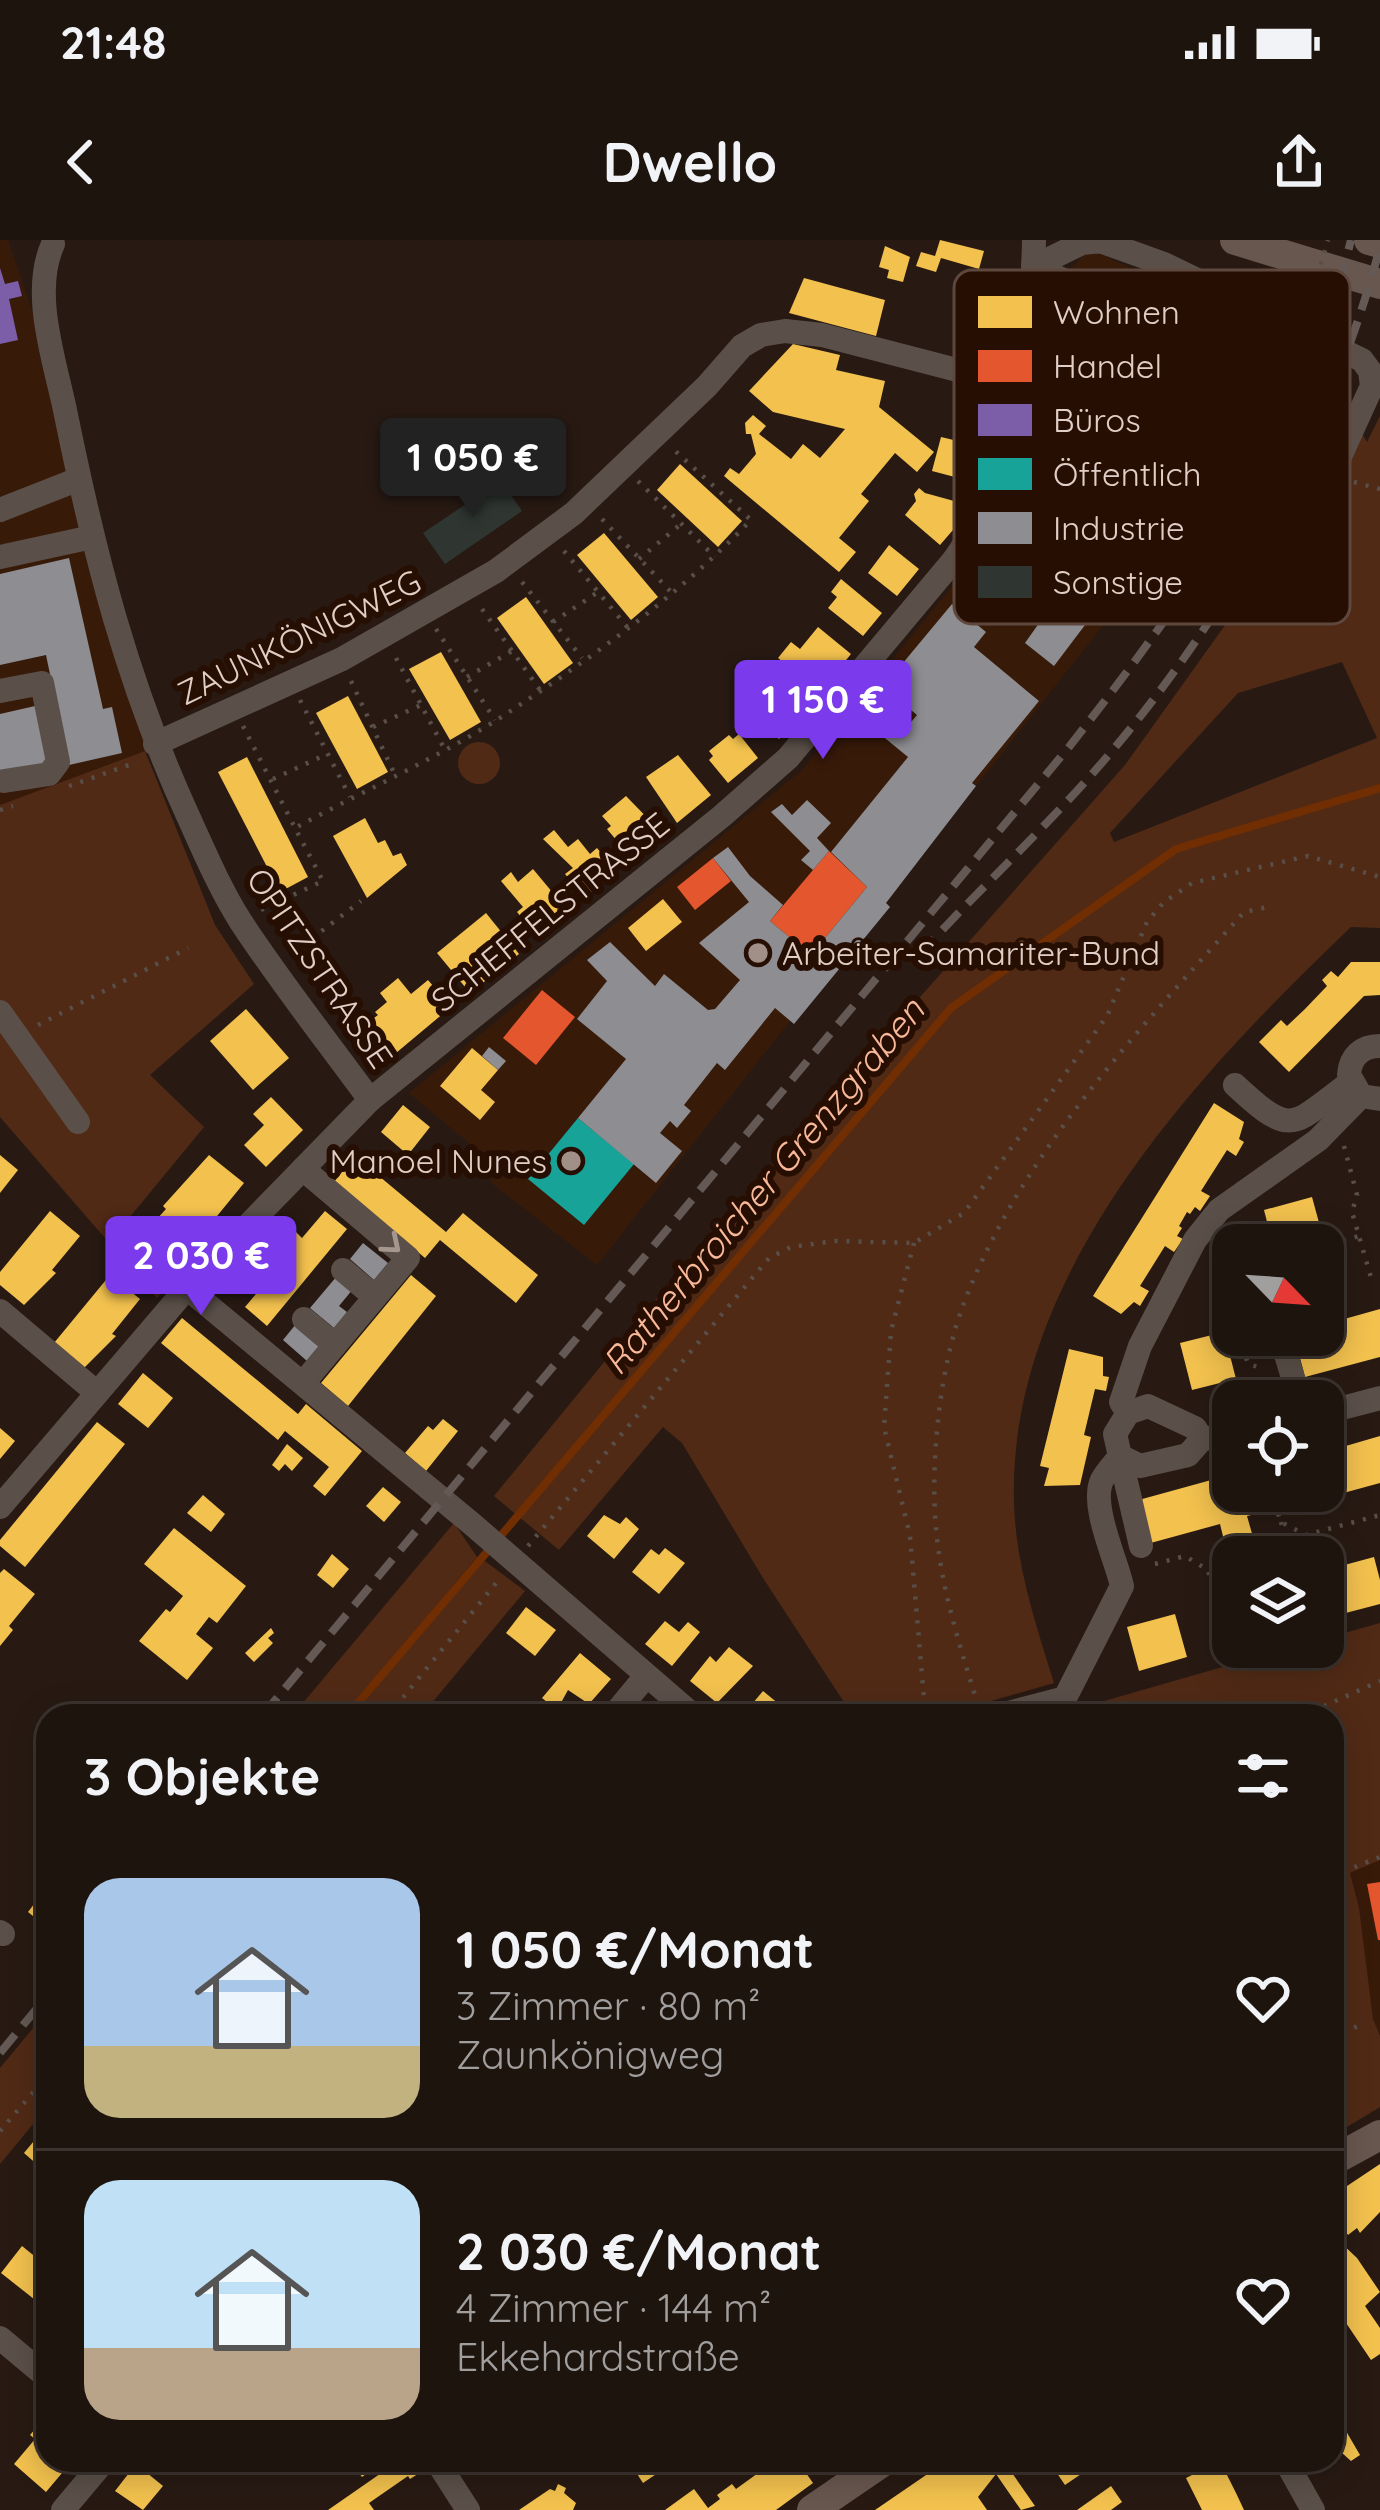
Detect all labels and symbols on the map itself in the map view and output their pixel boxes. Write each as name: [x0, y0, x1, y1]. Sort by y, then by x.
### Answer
legend: [954, 270, 1350, 624]
text: Wohnen: [1053, 291, 1180, 332]
text: Handel: [1053, 345, 1162, 386]
text: Büros: [1053, 399, 1141, 440]
pin: 1 050 €: [362, 418, 584, 520]
text: Öffentlich: [1053, 453, 1201, 494]
text: Industrie: [1053, 507, 1185, 548]
street label: ZAUNKÖNIGWEG: [170, 560, 427, 713]
text: Sonstige: [1053, 561, 1183, 602]
pin: 1 150 €: [712, 660, 934, 762]
street label: SCHEFFELSTRASSE: [423, 803, 677, 1020]
street label: OPITZSTRASSE: [239, 860, 402, 1075]
place label: Arbeiter-Samariter-Bund: [782, 932, 1160, 973]
marker: Arbeiter-Samariter-Bund: [745, 940, 771, 966]
water label: Ratherbroicher Grenzgraben: [592, 987, 934, 1383]
place label: Manoel Nunes: [329, 1140, 547, 1181]
marker: Manoel Nunes: [558, 1148, 584, 1174]
pin: 2 030 €: [90, 1216, 312, 1318]
north arrow: [1212, 1224, 1344, 1356]
one-way arrow: [378, 1230, 400, 1252]

